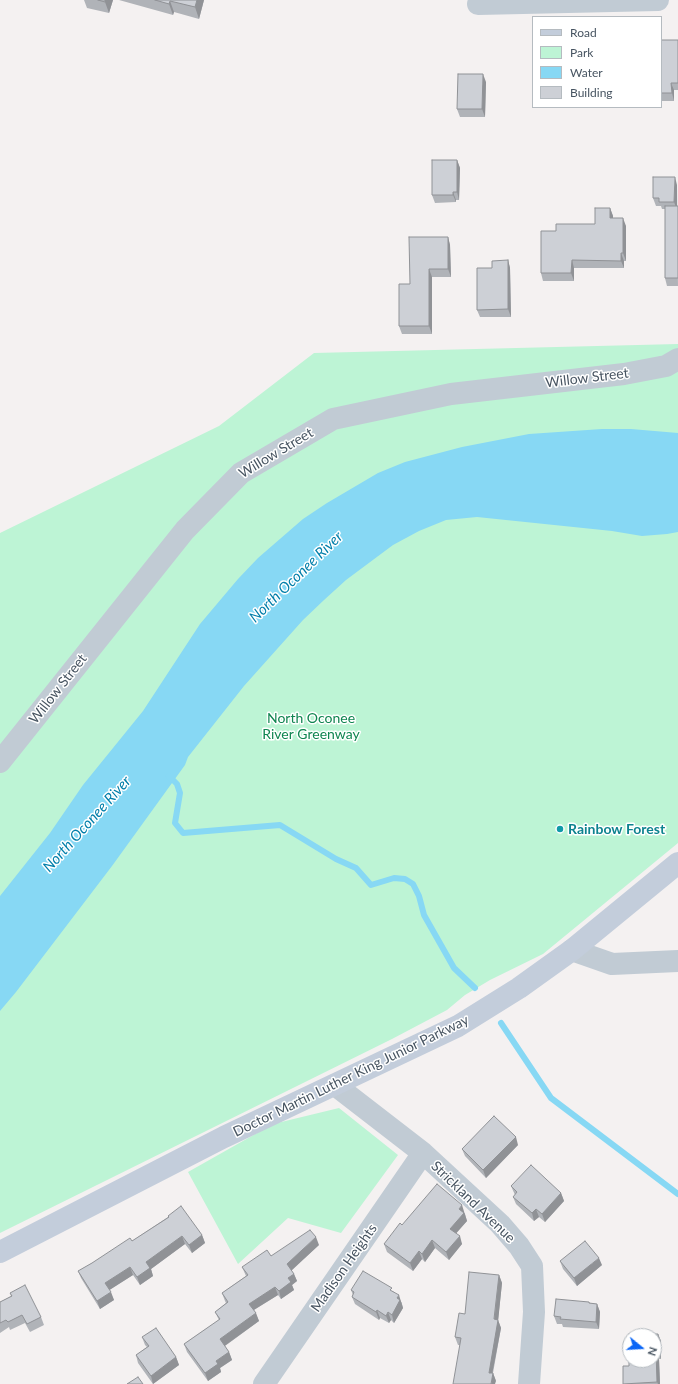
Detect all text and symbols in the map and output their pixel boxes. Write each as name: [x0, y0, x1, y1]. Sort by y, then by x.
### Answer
legend: [532, 16, 662, 108]
text: Road: [570, 25, 597, 40]
text: Park: [570, 45, 593, 60]
text: Water: [570, 65, 603, 80]
text: Building: [570, 85, 613, 100]
street label: Willow Street: [544, 365, 630, 391]
street label: Willow Street: [236, 424, 316, 482]
water label: North Oconee River: [246, 528, 346, 626]
street label: Willow Street: [26, 651, 90, 727]
park label: North Oconee River Greenway: [262, 710, 360, 742]
water label: North Oconee River: [39, 772, 135, 876]
place label: Rainbow Forest: [568, 821, 665, 837]
marker: Rainbow Forest: [555, 824, 565, 834]
street label: Doctor Martin Luther King Junior Parkway: [230, 1011, 472, 1141]
street label: Strickland Avenue: [427, 1158, 519, 1246]
street label: Madison Heights: [307, 1221, 381, 1315]
north arrow: [622, 1328, 662, 1368]
text: N: [645, 1346, 660, 1358]

